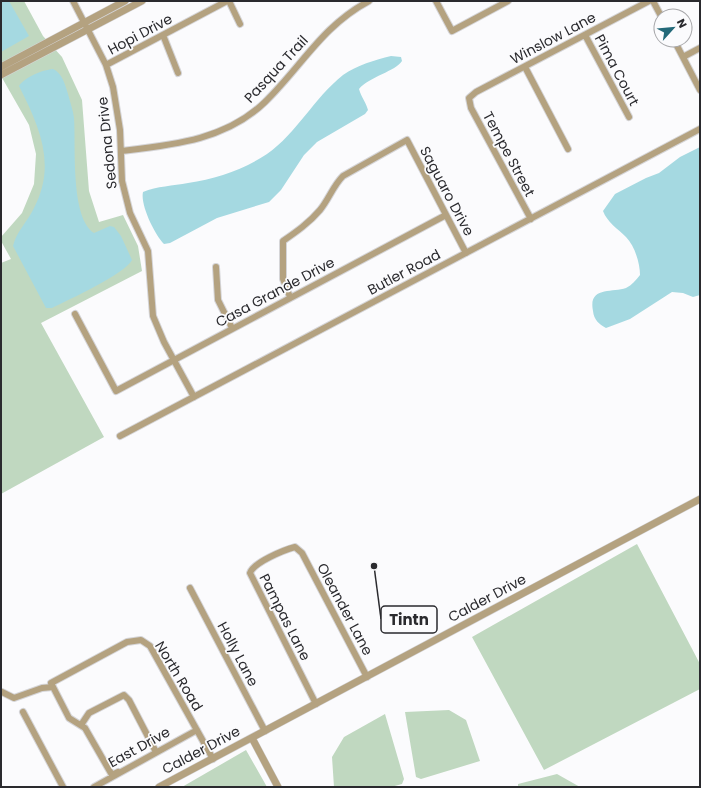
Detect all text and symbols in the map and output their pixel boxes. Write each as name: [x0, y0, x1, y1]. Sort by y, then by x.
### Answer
street label: Winslow Lane: [507, 7, 600, 69]
north arrow: [653, 8, 693, 48]
street label: Hopi Drive: [104, 9, 176, 59]
text: N: [673, 16, 691, 31]
street label: Pasqua Trail: [239, 31, 313, 107]
street label: Pima Court: [590, 31, 644, 109]
street label: Sedona Drive: [92, 96, 122, 190]
street label: Tempe Street: [478, 108, 540, 200]
street label: Saguaro Drive: [415, 143, 479, 239]
street label: Butler Road: [364, 244, 444, 300]
street label: Casa Grande Drive: [212, 252, 338, 332]
street label: Oleander Lane: [312, 559, 378, 659]
street label: Calder Drive: [444, 569, 530, 627]
street label: Pampas Lane: [254, 570, 316, 664]
callout: Tintn: [381, 606, 437, 633]
text: Tintn: [389, 609, 429, 630]
street label: Holly Lane: [213, 618, 263, 690]
street label: North Road: [150, 637, 208, 715]
street label: Calder Drive: [158, 721, 244, 779]
street label: East Drive: [104, 722, 174, 772]

